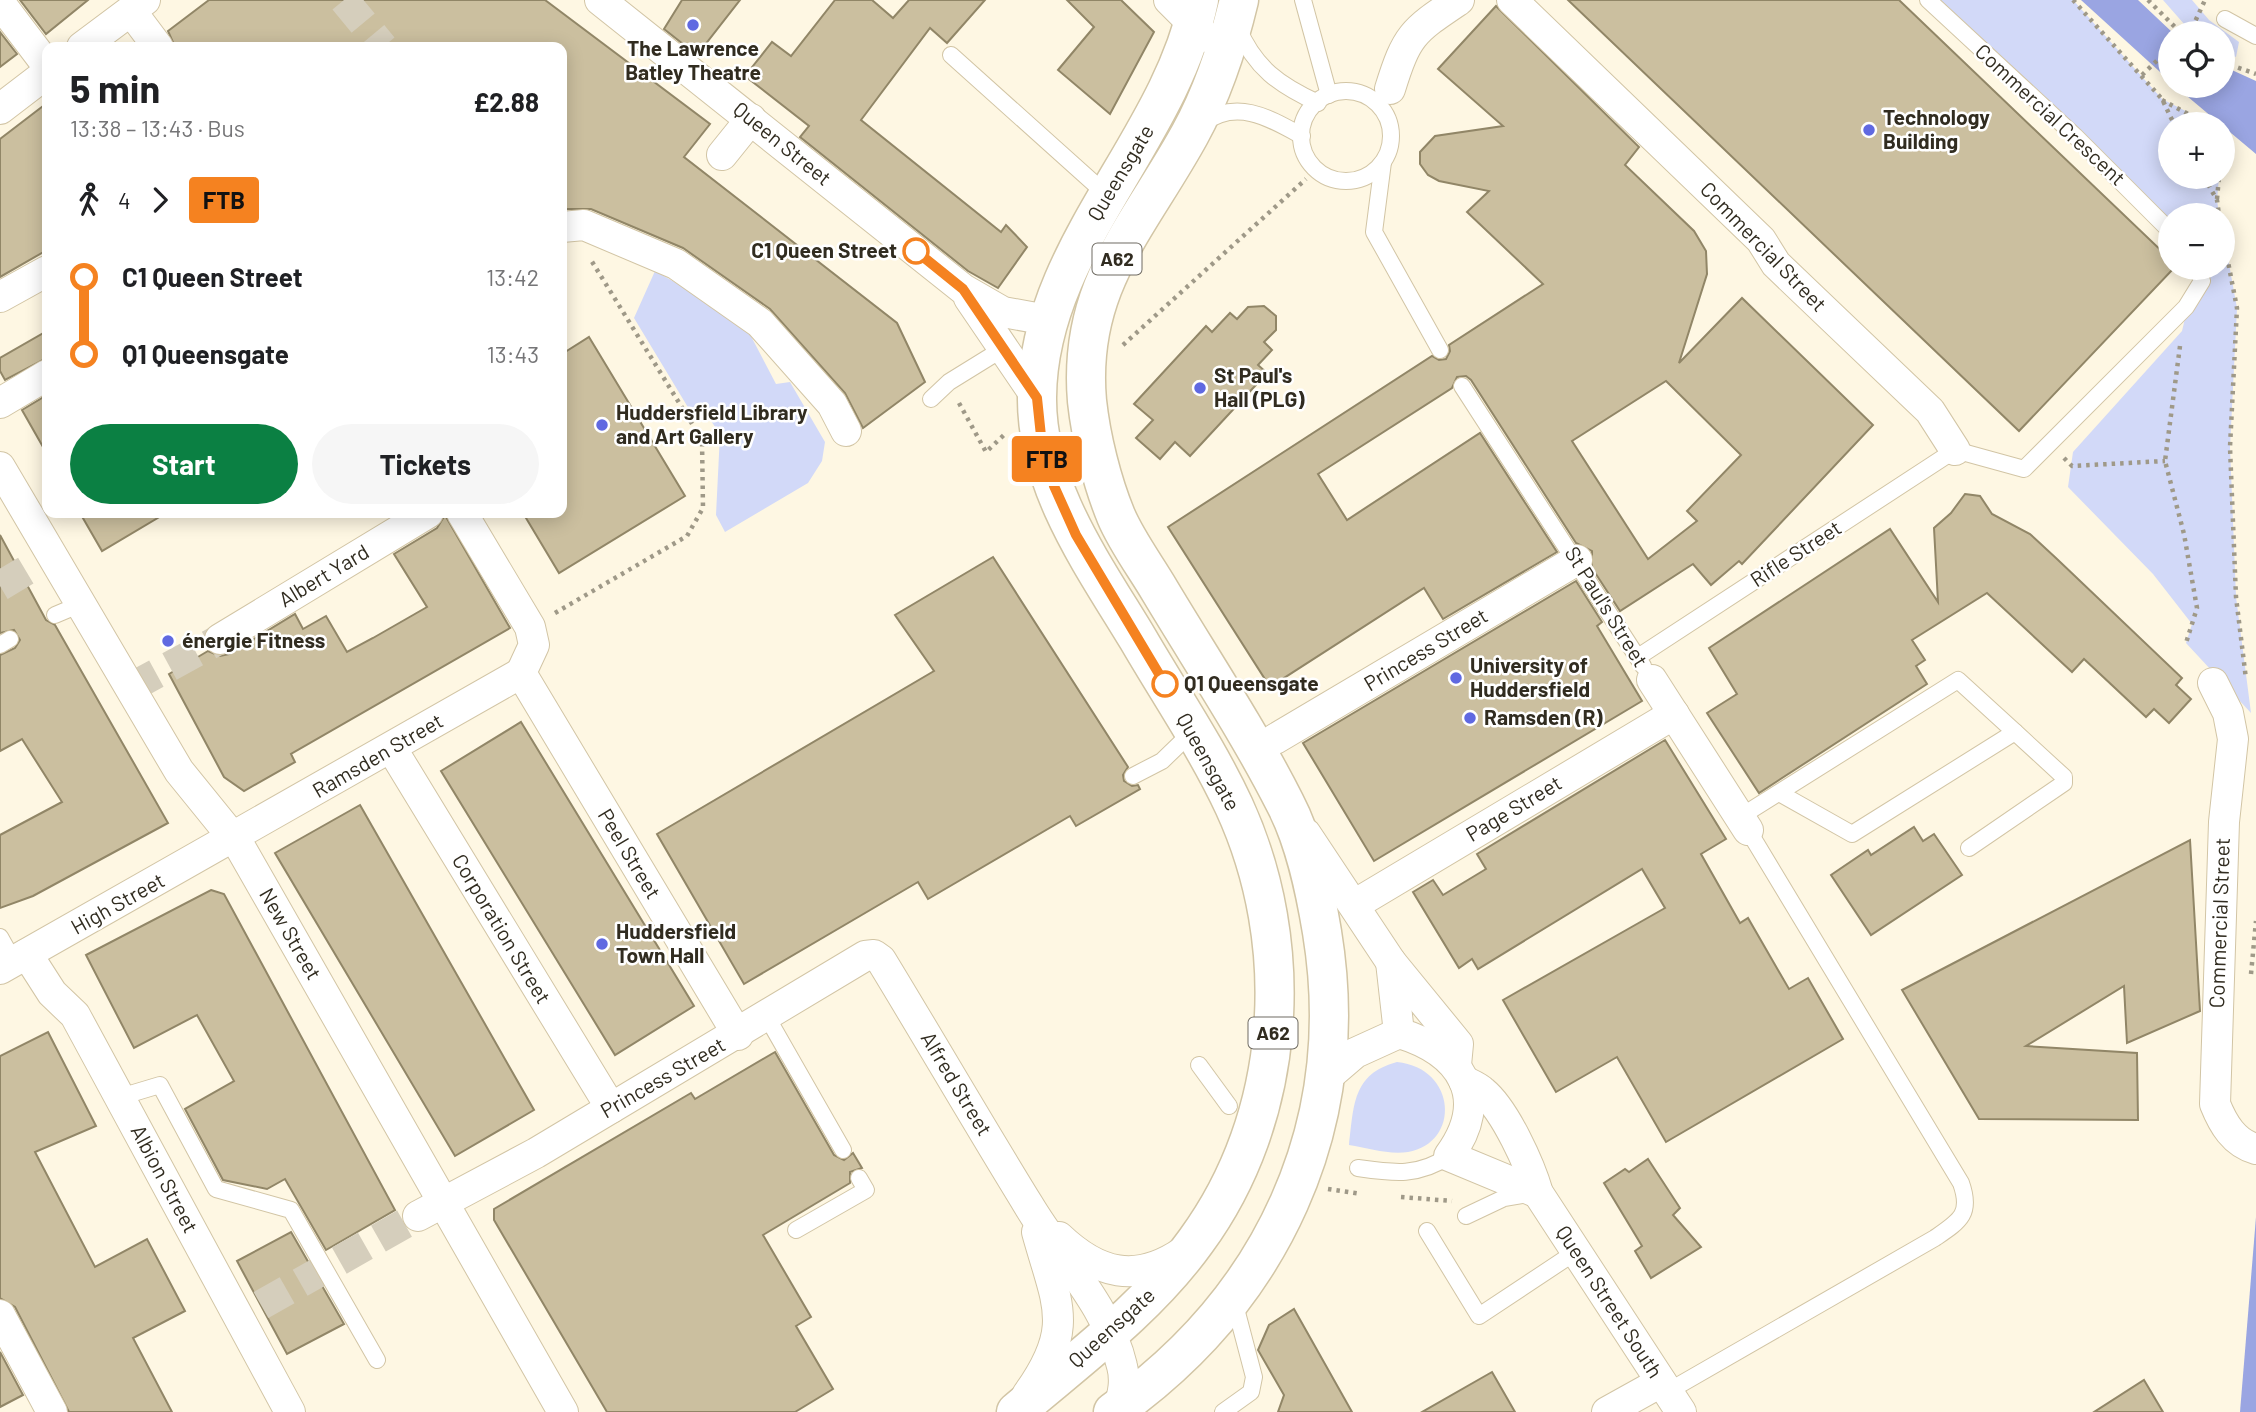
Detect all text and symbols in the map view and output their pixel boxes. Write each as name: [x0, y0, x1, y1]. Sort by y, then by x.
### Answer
marker: The Lawrence Batley Theatre: [685, 17, 701, 33]
map controls: [2158, 21, 2235, 280]
button: locate: [2158, 21, 2235, 98]
place label: The Lawrence Batley Theatre: [625, 35, 761, 84]
street label: Commercial Crescent: [1971, 38, 2131, 190]
text: 5 min: [70, 65, 160, 111]
text: £2.88: [473, 86, 539, 117]
street label: Queen Street: [729, 96, 837, 190]
place label: Technology Building: [1883, 104, 1990, 153]
button: +: [2158, 112, 2235, 189]
text: 13:38 – 13:43 · Bus: [70, 114, 245, 142]
street label: Queensgate: [1081, 120, 1158, 225]
marker: Technology Building: [1861, 122, 1877, 138]
street label: Commercial Street: [1696, 176, 1832, 316]
icon: walk: [70, 181, 108, 219]
icon: forward: [141, 181, 179, 219]
text: FTB: [203, 185, 245, 214]
text: 4: [118, 186, 131, 214]
button: −: [2158, 203, 2235, 280]
place label: C1 Queen Street: [751, 237, 897, 262]
marker: C1 Queen Street: [903, 238, 929, 264]
road number: A62: [1092, 244, 1142, 274]
text: C1 Queen Street: [122, 261, 303, 292]
text: 13:42: [486, 263, 539, 291]
text: Q1 Queensgate: [122, 338, 289, 369]
text: 13:43: [487, 340, 539, 368]
place label: St Paul's Hall (PLG): [1214, 362, 1305, 411]
marker: St Paul's Hall (PLG): [1192, 380, 1208, 396]
place label: Huddersfield Library and Art Gallery: [616, 399, 808, 448]
marker: Huddersfield Library and Art Gallery: [594, 417, 610, 433]
button: Start: [70, 424, 298, 504]
button: Tickets: [312, 424, 539, 504]
line badge: FTB: [1007, 436, 1087, 482]
text: FTB: [1026, 444, 1068, 473]
street label: Rifle Street: [1745, 514, 1845, 591]
street label: Albert Yard: [274, 538, 373, 611]
street label: St Paul's Street: [1560, 541, 1654, 671]
street label: Princess Street: [1359, 602, 1492, 695]
place label: énergie Fitness: [182, 627, 325, 652]
marker: énergie Fitness: [160, 633, 176, 649]
place label: University of Huddersfield: [1470, 652, 1590, 701]
place label: Q1 Queensgate: [1184, 670, 1319, 695]
marker: University of Huddersfield: [1448, 670, 1464, 686]
marker: Q1 Queensgate: [1152, 671, 1178, 697]
place label: Ramsden (R): [1484, 704, 1603, 729]
street label: Ramsden Street: [308, 707, 447, 802]
street label: Queensgate: [1172, 708, 1246, 814]
marker: Ramsden (R): [1462, 710, 1478, 726]
street label: Page Street: [1461, 769, 1566, 846]
street label: Peel Street: [594, 804, 667, 903]
street label: Commercial Street: [2203, 837, 2234, 1009]
street label: Corporation Street: [448, 849, 557, 1008]
street label: High Street: [66, 867, 168, 939]
street label: New Street: [255, 883, 328, 984]
place label: Huddersfield Town Hall: [616, 918, 736, 967]
marker: Huddersfield Town Hall: [594, 936, 610, 952]
road number: A62: [1248, 1018, 1298, 1049]
street label: Alfred Street: [916, 1027, 998, 1140]
street label: Princess Street: [595, 1031, 729, 1122]
street label: Albion Street: [126, 1120, 204, 1237]
street label: Queen Street South: [1552, 1220, 1669, 1382]
street label: Queensgate: [1063, 1282, 1159, 1372]

